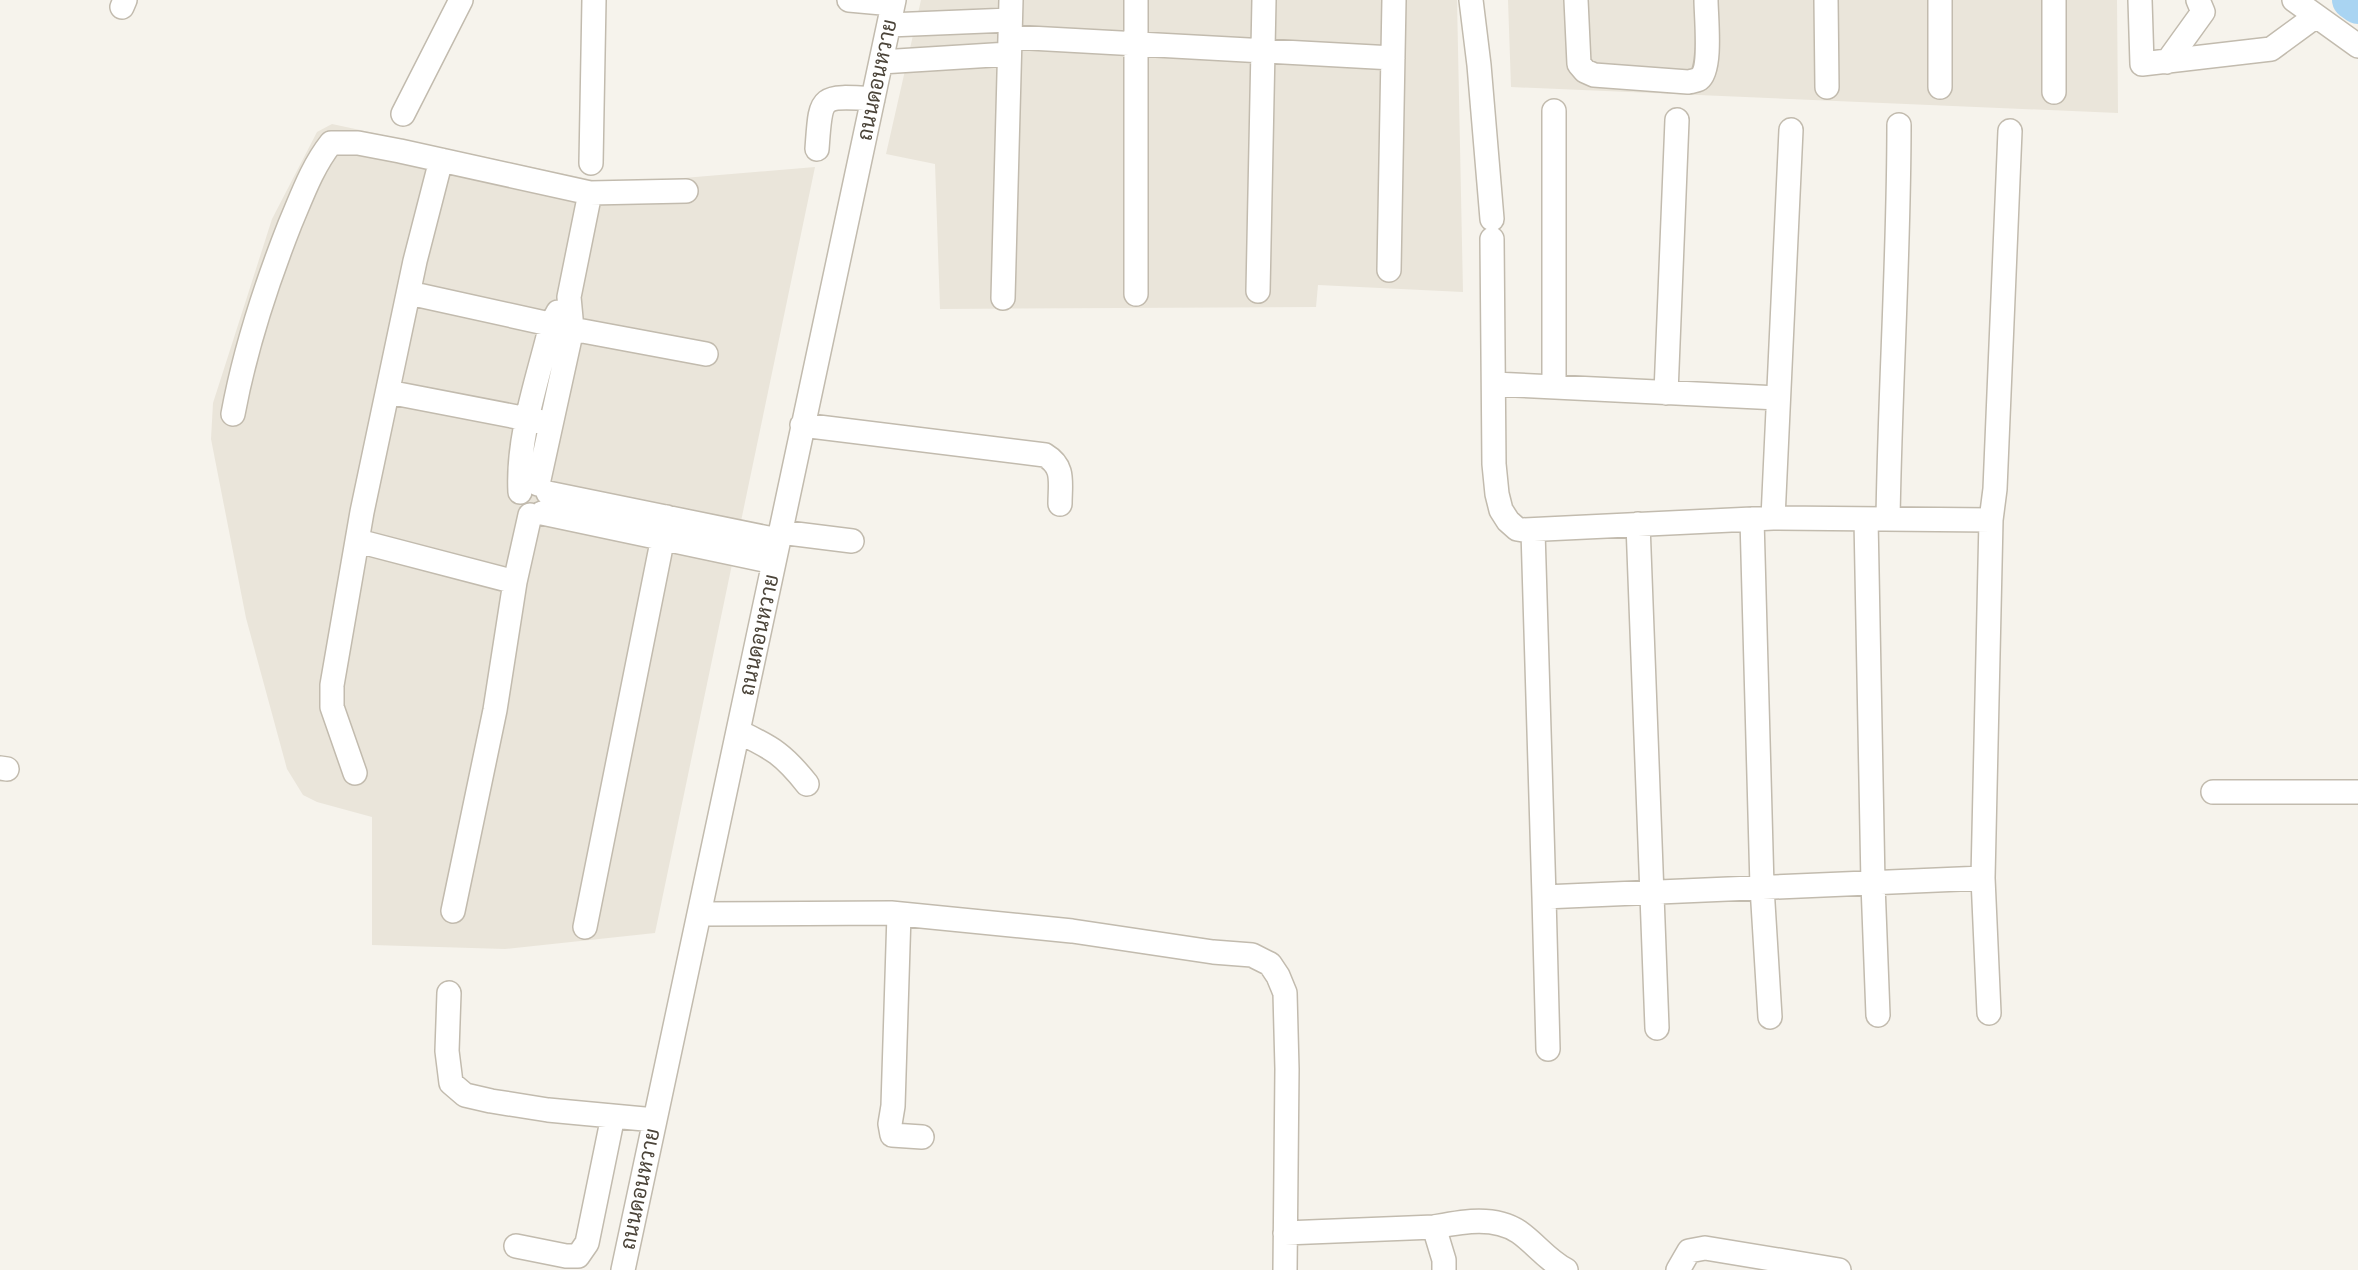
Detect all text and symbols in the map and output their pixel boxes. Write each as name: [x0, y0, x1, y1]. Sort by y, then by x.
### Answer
street label: ถนนดอนหวาย: [849, 17, 905, 143]
street label: ถนนดอนหวาย: [731, 572, 787, 698]
street label: ถนนดอนหวาย: [612, 1126, 668, 1252]

